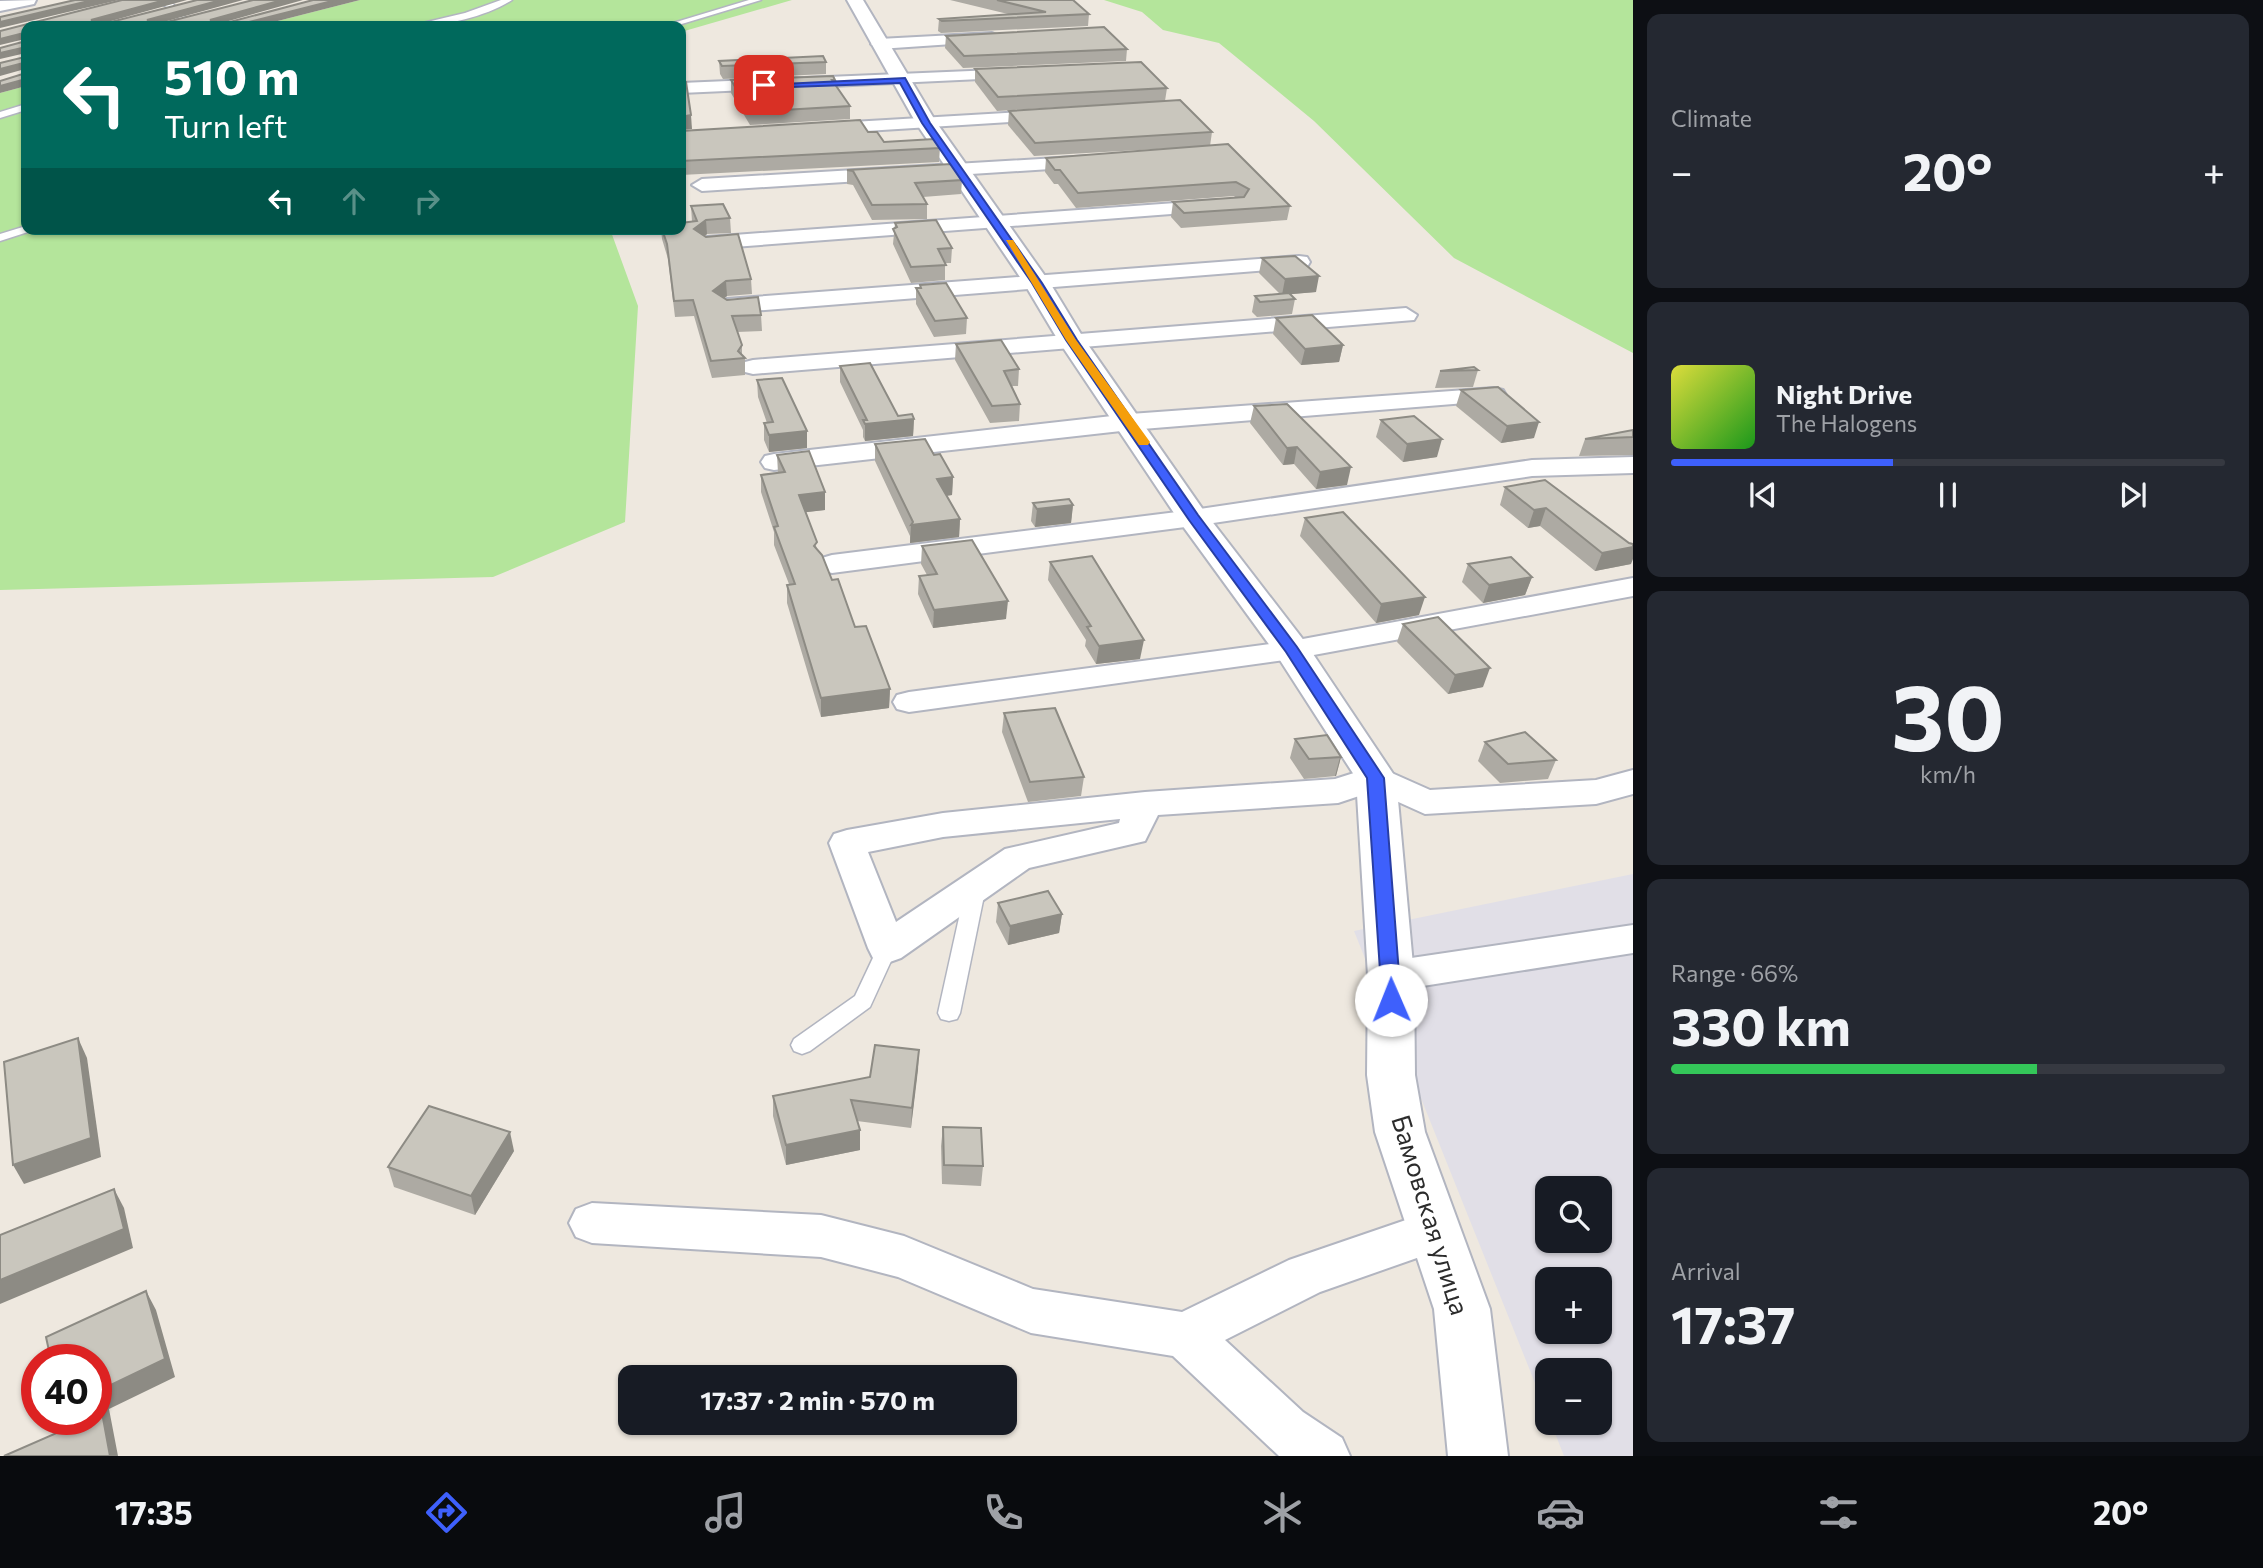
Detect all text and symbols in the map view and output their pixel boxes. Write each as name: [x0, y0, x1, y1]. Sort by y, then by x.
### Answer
text: 510 m: [164, 45, 299, 105]
icon: left: [49, 49, 140, 140]
pin: [734, 55, 794, 115]
icon: arrive: [745, 66, 783, 104]
text: Climate: [1671, 104, 1752, 132]
text: Turn left: [164, 105, 288, 145]
text: 20°: [1903, 138, 1993, 202]
text: −: [1671, 147, 1693, 194]
text: +: [2203, 147, 2225, 194]
icon: left: [262, 182, 300, 220]
icon: ahead: [335, 182, 373, 220]
icon: right: [408, 182, 446, 220]
text: Night Drive: [1776, 378, 1912, 409]
text: The Halogens: [1776, 409, 1917, 437]
icon: previous: [1744, 476, 1782, 514]
icon: pause: [1929, 476, 1967, 514]
icon: next: [2114, 476, 2152, 514]
text: 30: [1891, 658, 2005, 770]
text: km/h: [1920, 760, 1976, 788]
text: Range · 66%: [1671, 959, 1798, 987]
position arrow: [1354, 963, 1428, 1037]
text: 330 km: [1671, 993, 1851, 1057]
street label: Бамовская улица: [1386, 1111, 1477, 1318]
map controls: [1535, 1176, 1612, 1435]
button: search: [1535, 1176, 1612, 1253]
text: Arrival: [1671, 1257, 1741, 1285]
button: +: [1535, 1267, 1612, 1344]
text: 17:37: [1671, 1291, 1795, 1355]
speed limit sign: 40: [21, 1344, 112, 1435]
button: −: [1535, 1358, 1612, 1435]
text: 17:37 · 2 min · 570 m: [700, 1384, 935, 1415]
icon: directions: [422, 1488, 471, 1537]
icon: music: [701, 1488, 750, 1537]
icon: phone: [979, 1488, 1028, 1537]
icon: climate: [1258, 1488, 1307, 1537]
icon: car: [1536, 1488, 1585, 1537]
icon: filters: [1814, 1488, 1863, 1537]
text: 17:35: [115, 1492, 193, 1532]
text: 20°: [2093, 1492, 2148, 1532]

